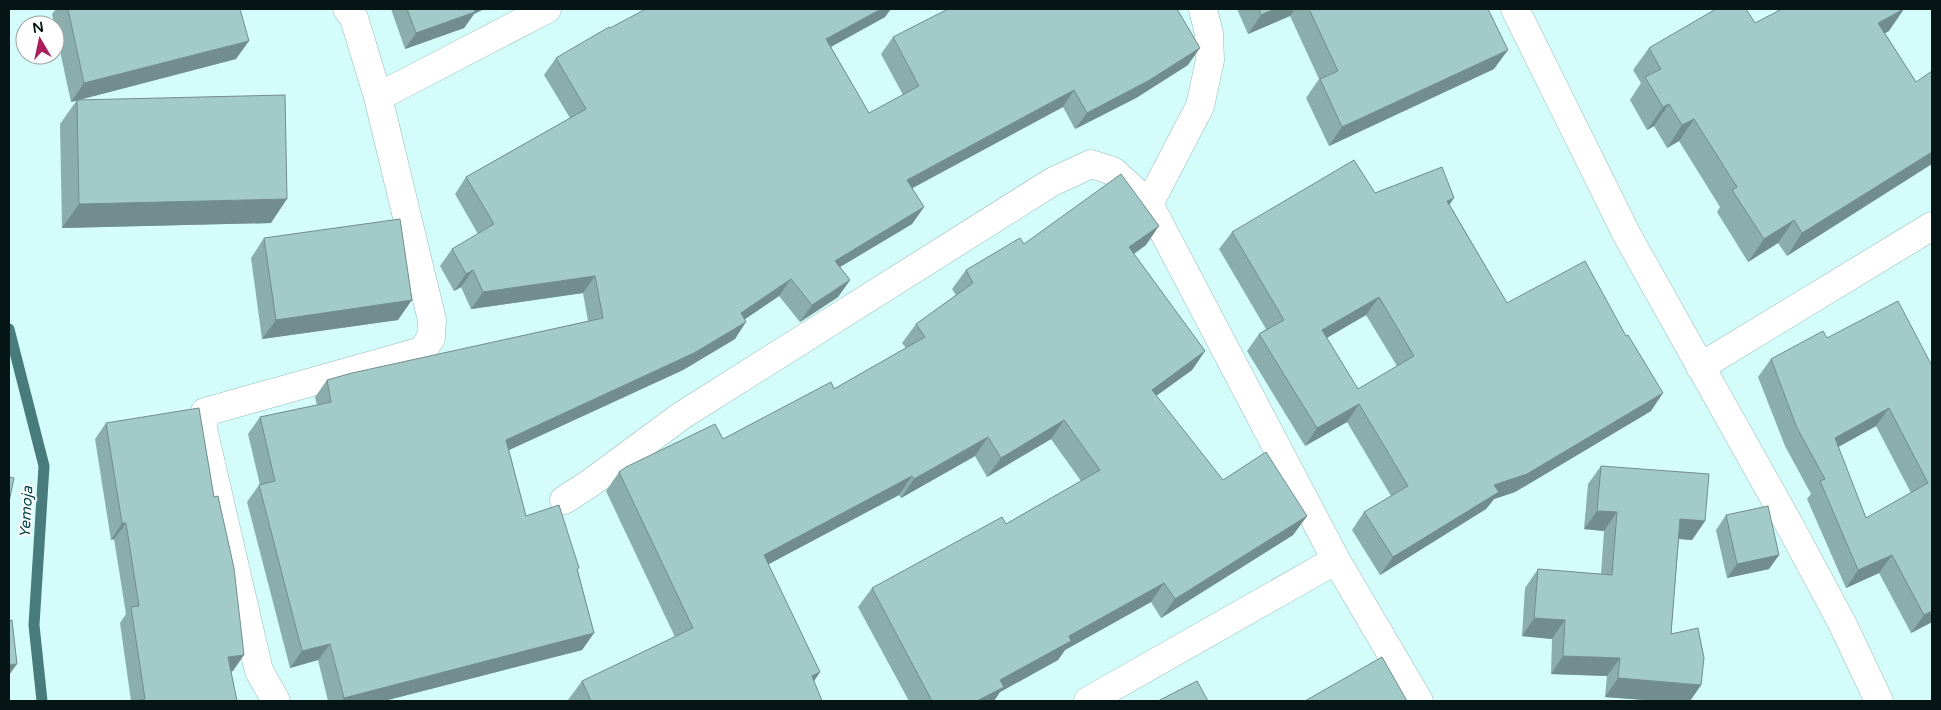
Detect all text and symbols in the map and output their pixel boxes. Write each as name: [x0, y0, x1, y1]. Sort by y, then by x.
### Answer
north arrow: [15, 15, 65, 65]
text: N: [31, 18, 45, 37]
water label: Yemoja: [16, 485, 36, 538]

